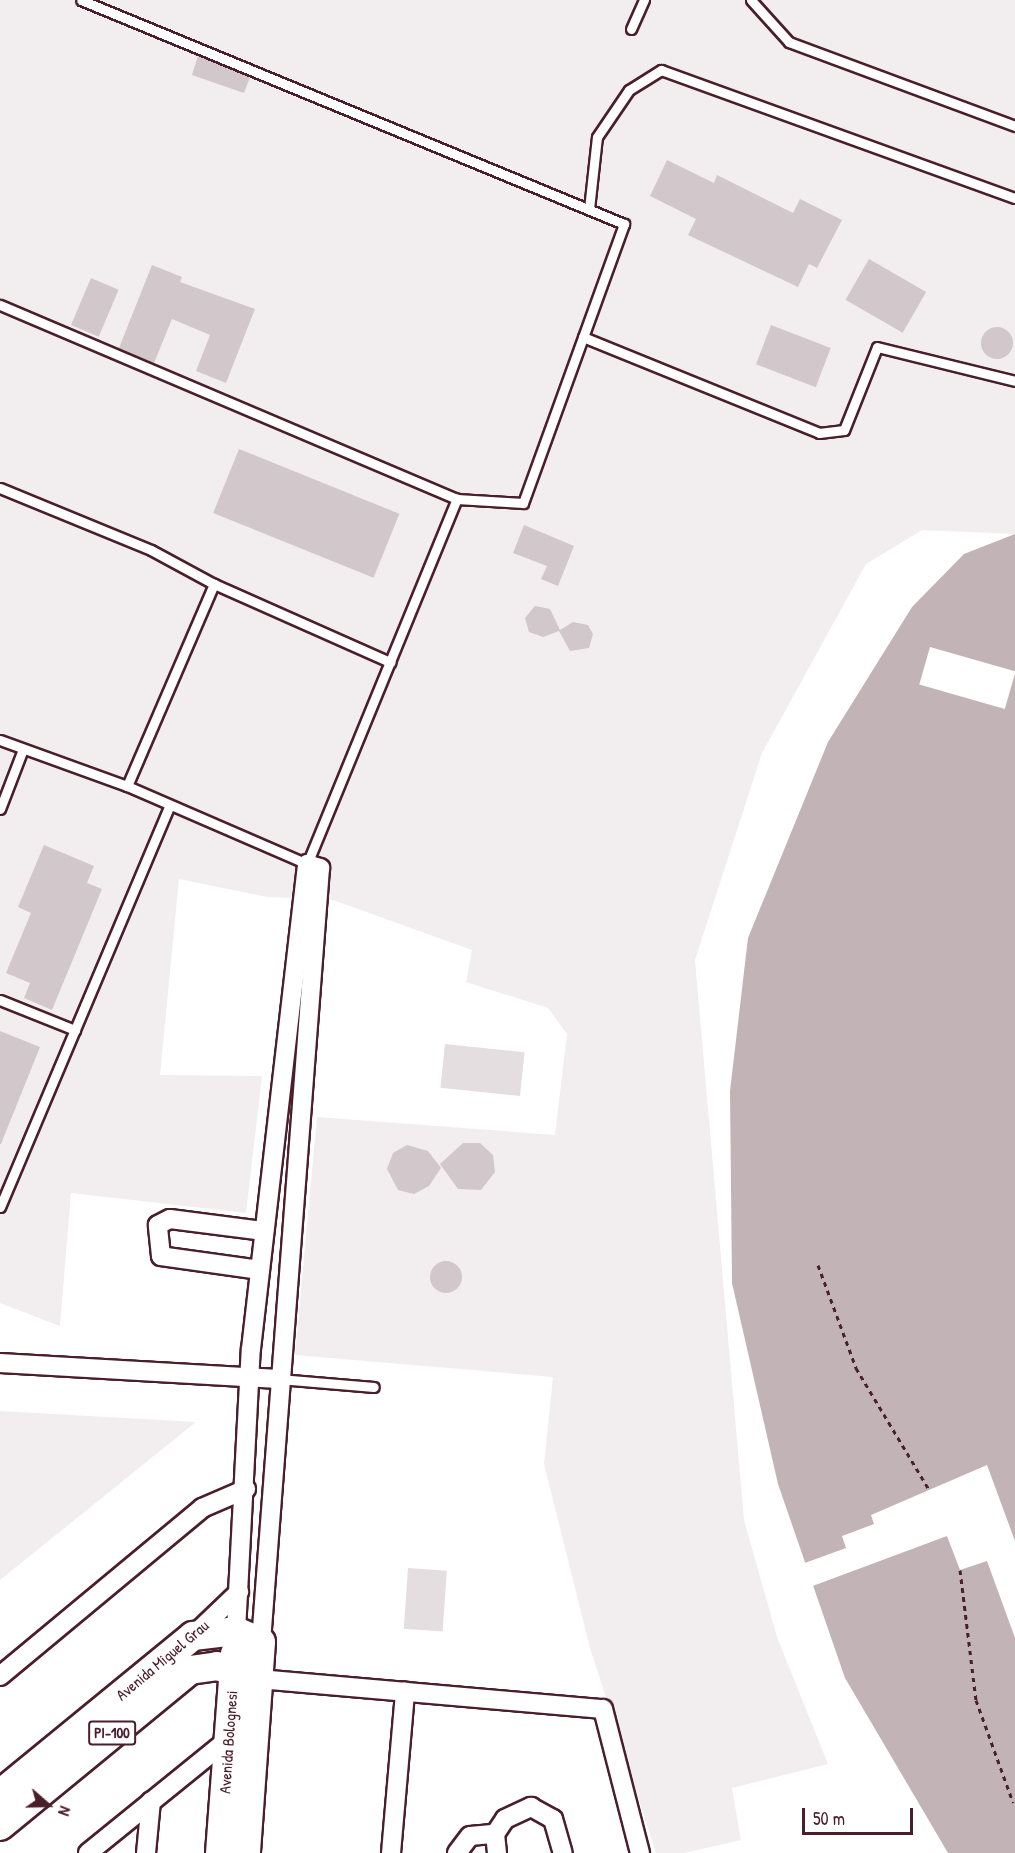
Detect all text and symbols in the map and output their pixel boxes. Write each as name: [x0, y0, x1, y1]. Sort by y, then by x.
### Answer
street label: Avenida Miguel Grau: [112, 1616, 212, 1704]
street label: Avenida Bolognesi: [215, 1690, 241, 1794]
road number: PI-100: [88, 1721, 136, 1745]
north arrow: [18, 1775, 78, 1835]
scale bar: [805, 1796, 916, 1834]
text: N: [53, 1803, 77, 1819]
text: 50 m: [813, 1806, 845, 1831]

